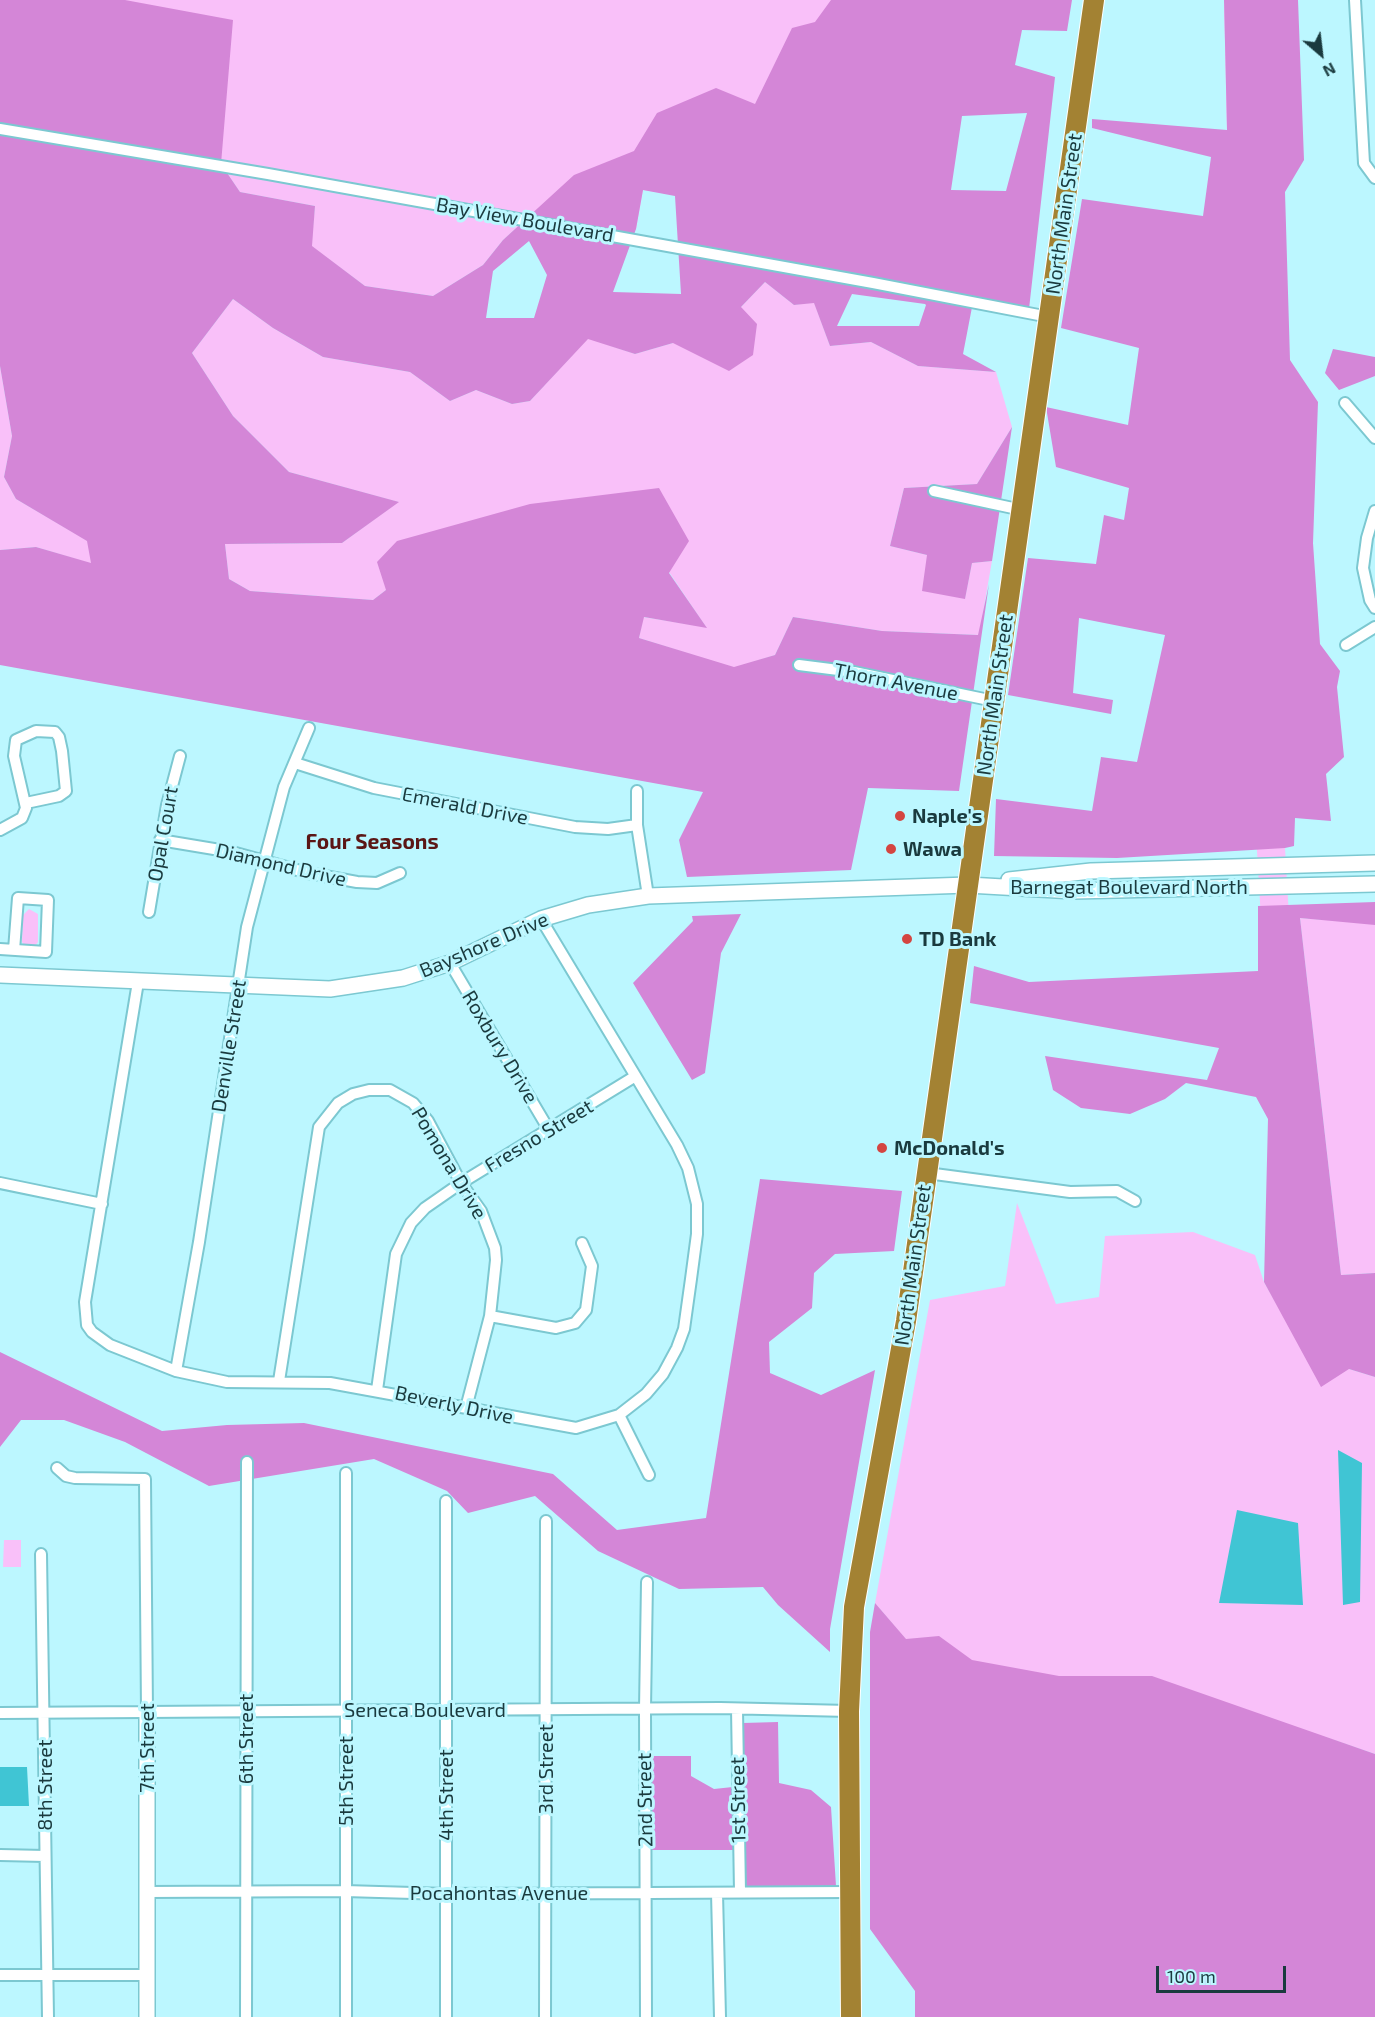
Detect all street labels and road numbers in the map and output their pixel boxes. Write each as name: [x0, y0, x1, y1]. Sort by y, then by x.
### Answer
street label: North Main Street: [1041, 132, 1087, 296]
street label: Bay View Boulevard: [434, 193, 616, 247]
street label: North Main Street: [972, 613, 1018, 777]
street label: Thorn Avenue: [832, 658, 960, 706]
street label: Emerald Drive: [400, 782, 530, 830]
street label: Opal Court: [143, 785, 183, 883]
street label: Diamond Drive: [213, 838, 349, 892]
street label: Barnegat Boulevard North: [1010, 875, 1248, 899]
street label: Bayshore Drive: [416, 907, 552, 983]
street label: Denville Street: [207, 978, 251, 1114]
street label: Roxbury Drive: [457, 986, 543, 1108]
street label: Fresno Street: [480, 1094, 598, 1178]
street label: Pomona Drive: [406, 1103, 492, 1223]
street label: North Main Street: [890, 1183, 936, 1347]
street label: Beverly Drive: [393, 1381, 515, 1429]
street label: 6th Street: [234, 1694, 258, 1784]
street label: Seneca Boulevard: [344, 1698, 506, 1722]
street label: 7th Street: [135, 1703, 159, 1793]
street label: 3rd Street: [534, 1724, 558, 1814]
street label: 5th Street: [334, 1736, 358, 1826]
street label: 8th Street: [33, 1739, 57, 1831]
street label: 4th Street: [434, 1749, 458, 1841]
street label: 2nd Street: [632, 1753, 658, 1847]
street label: 1st Street: [725, 1757, 751, 1843]
street label: Pocahontas Avenue: [410, 1881, 588, 1905]

